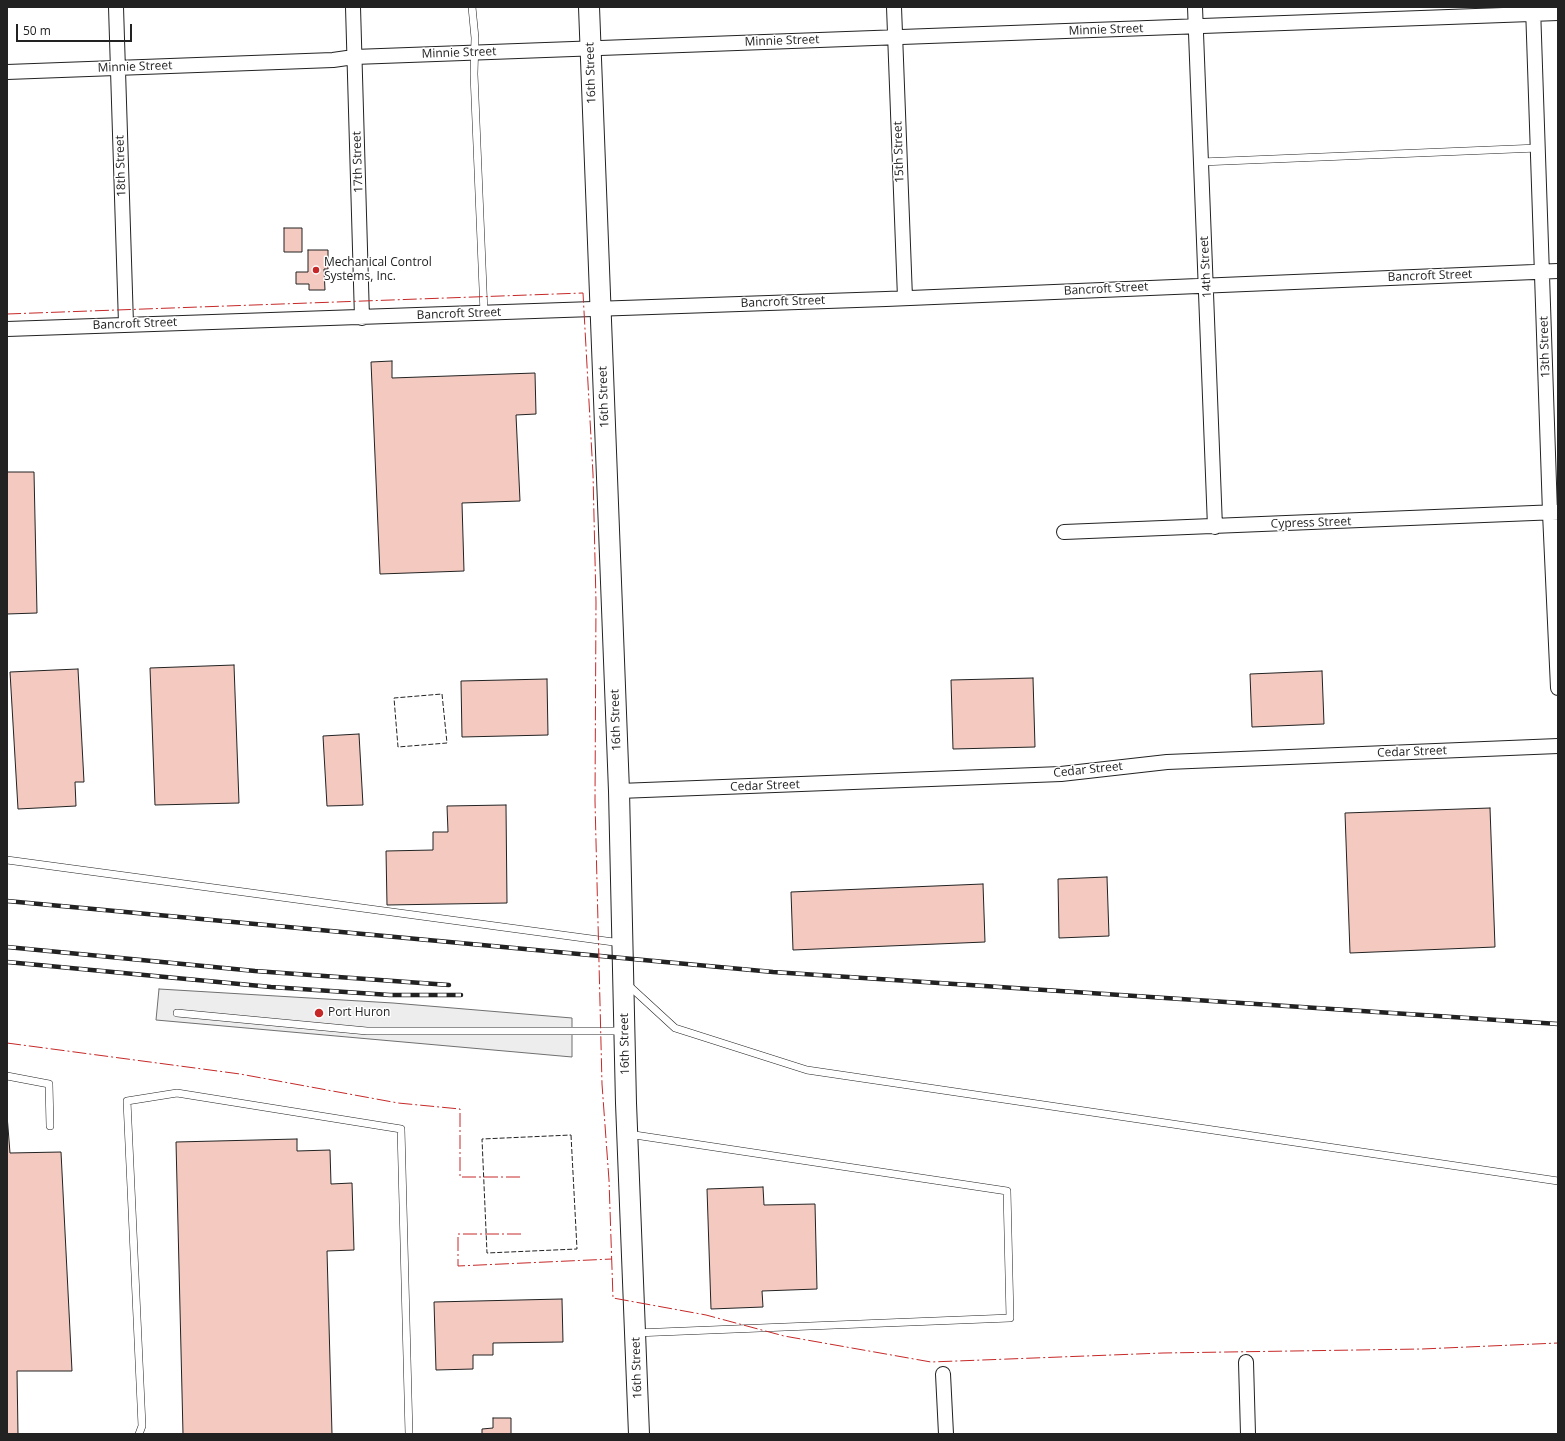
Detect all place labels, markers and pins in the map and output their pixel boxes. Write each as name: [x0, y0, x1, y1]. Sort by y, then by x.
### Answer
place label: Mechanical Control Systems, Inc.: [324, 256, 432, 284]
marker: Mechanical Control Systems, Inc.: [311, 265, 321, 275]
place label: Port Huron: [328, 1006, 390, 1020]
marker: Port Huron: [313, 1007, 325, 1019]

